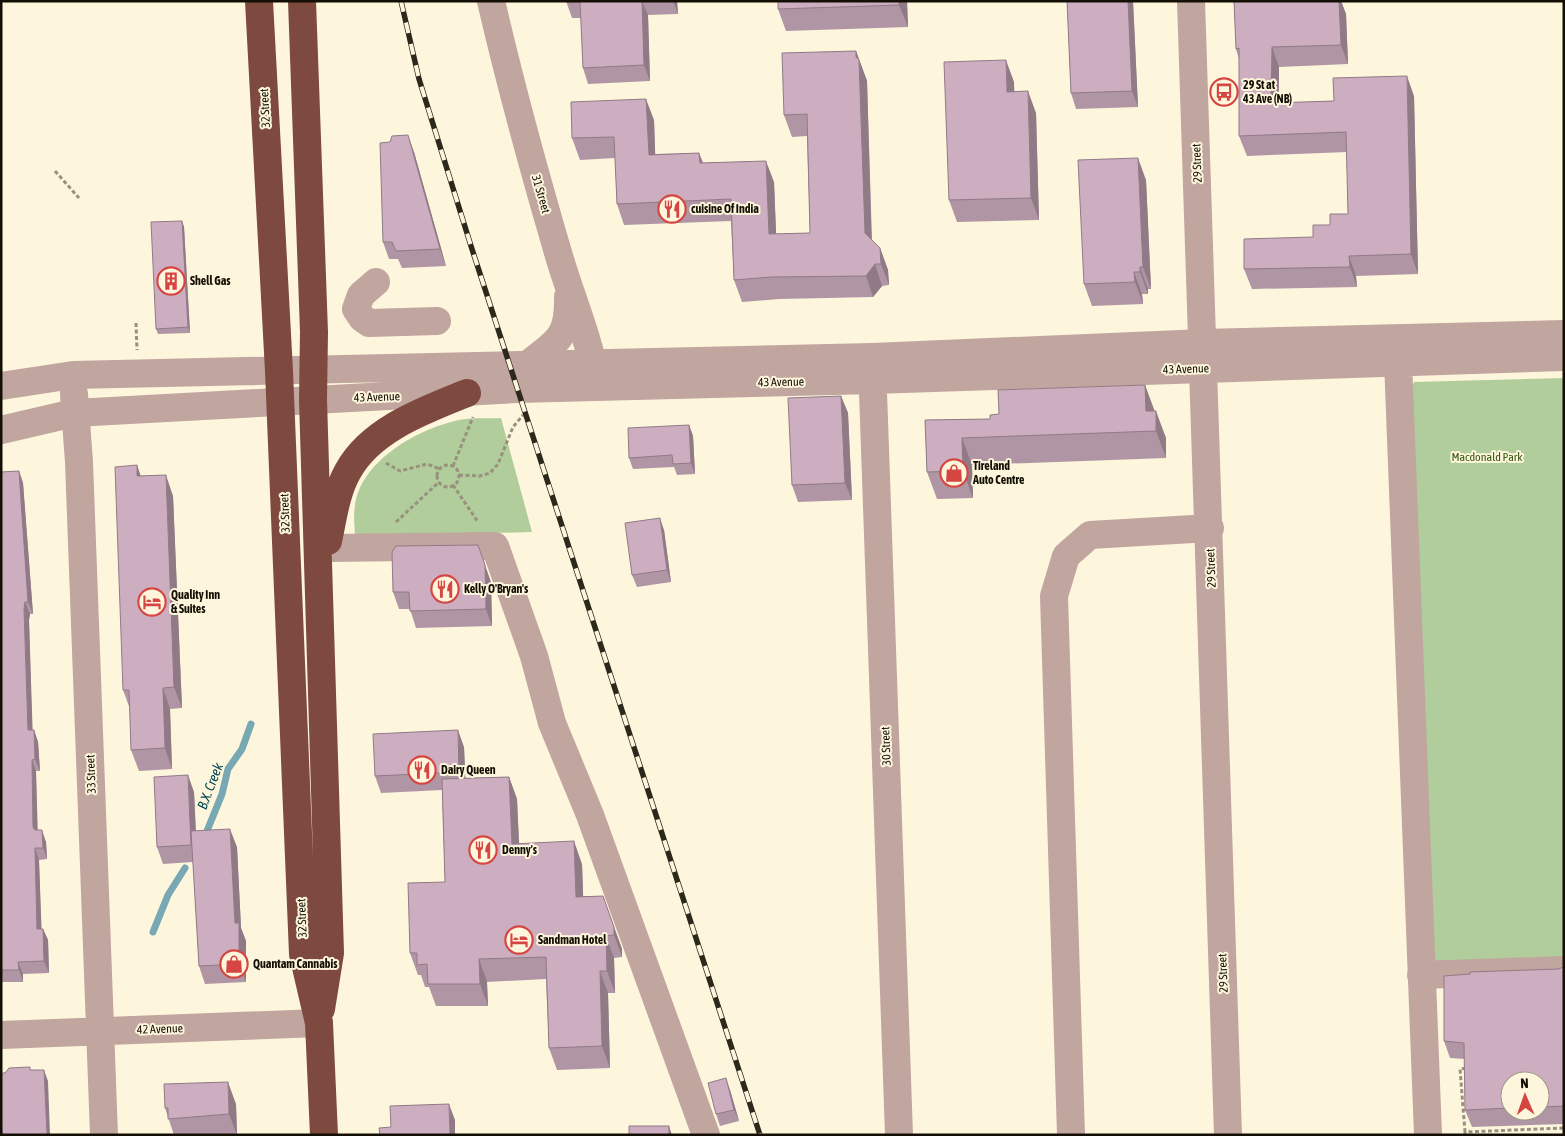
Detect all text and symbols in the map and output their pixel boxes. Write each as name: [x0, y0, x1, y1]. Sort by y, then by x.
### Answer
bus stop icon: 29 St at 43 Ave (NB): [1209, 77, 1239, 107]
place label: 29 St at 43 Ave (NB): [1242, 78, 1292, 106]
street label: 32 Street: [257, 87, 273, 128]
street label: 29 Street: [1189, 143, 1205, 183]
street label: 31 Street: [529, 173, 553, 215]
restaurant icon: cuisine Of India: [657, 194, 687, 224]
place label: cuisine Of India: [691, 202, 759, 216]
building icon: Shell Gas: [156, 266, 186, 296]
place label: Shell Gas: [190, 274, 231, 288]
street label: 43 Avenue: [1163, 361, 1209, 377]
street label: 43 Avenue: [758, 375, 804, 389]
street label: 43 Avenue: [354, 389, 400, 405]
park label: Macdonald Park: [1451, 450, 1523, 464]
shop icon: Tireland Auto Centre: [939, 458, 969, 488]
place label: Tireland Auto Centre: [972, 459, 1025, 487]
street label: 32 Street: [277, 493, 293, 533]
street label: 29 Street: [1203, 548, 1219, 588]
restaurant icon: Kelly O'Bryan's: [430, 574, 460, 604]
place label: Kelly O'Bryan's: [464, 582, 529, 596]
hotel icon: Quality Inn & Suites: [137, 587, 167, 617]
place label: Quality Inn & Suites: [171, 588, 220, 616]
street label: 30 Street: [878, 726, 894, 766]
street label: 33 Street: [83, 754, 99, 794]
restaurant icon: Dairy Queen: [407, 755, 437, 785]
water label: B.X. Creek: [194, 760, 226, 811]
place label: Dairy Queen: [441, 763, 496, 777]
restaurant icon: Denny's: [468, 835, 498, 865]
place label: Denny's: [502, 843, 538, 857]
street label: 32 Street: [294, 898, 310, 938]
hotel icon: Sandman Hotel: [504, 925, 534, 955]
place label: Sandman Hotel: [538, 933, 607, 947]
shop icon: Quantam Cannabis: [219, 949, 249, 979]
street label: 29 Street: [1215, 953, 1231, 993]
place label: Quantam Cannabis: [253, 957, 338, 971]
street label: 42 Avenue: [137, 1021, 183, 1037]
north arrow: [1500, 1071, 1550, 1121]
text: N: [1520, 1075, 1529, 1091]

